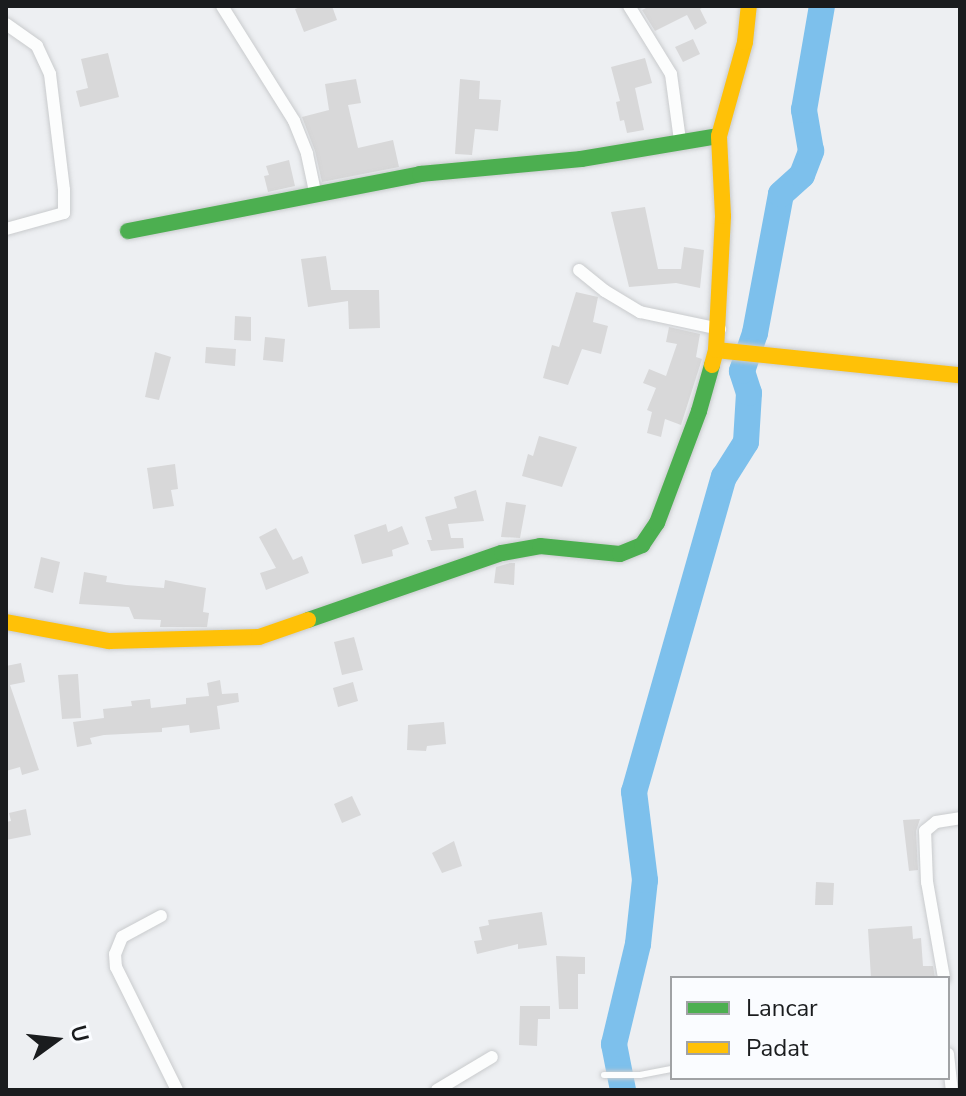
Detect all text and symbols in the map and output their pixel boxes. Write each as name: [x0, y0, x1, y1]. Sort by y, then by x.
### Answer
legend: [670, 976, 950, 1080]
text: Lancar: [746, 992, 818, 1024]
north arrow: [16, 1000, 96, 1080]
text: U: [63, 1022, 96, 1046]
text: Padat: [746, 1032, 808, 1064]

